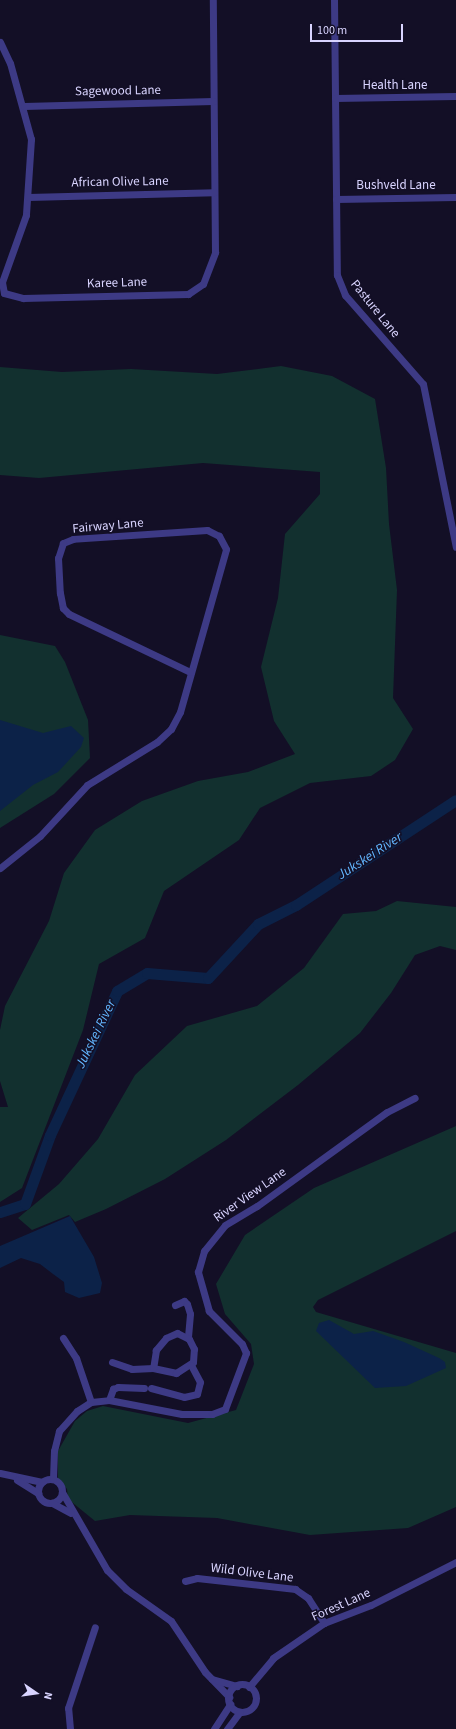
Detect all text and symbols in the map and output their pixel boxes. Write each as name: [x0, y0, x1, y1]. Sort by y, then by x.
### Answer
scale bar: [312, 16, 405, 42]
text: 100 m: [317, 22, 347, 39]
street label: Health Lane: [362, 77, 428, 93]
street label: Sagewood Lane: [75, 82, 161, 100]
street label: African Olive Lane: [71, 173, 169, 191]
street label: Bushveld Lane: [356, 177, 436, 193]
street label: Karee Lane: [87, 274, 147, 292]
street label: Pasture Lane: [347, 277, 403, 341]
street label: Fairway Lane: [72, 515, 144, 537]
water label: Jukskei River: [334, 829, 406, 883]
water label: Jukskei River: [72, 997, 120, 1071]
street label: River View Lane: [211, 1164, 289, 1226]
street label: Wild Olive Lane: [210, 1560, 294, 1586]
street label: Forest Lane: [309, 1585, 373, 1625]
north arrow: [16, 1673, 56, 1713]
text: N: [40, 1691, 56, 1701]

